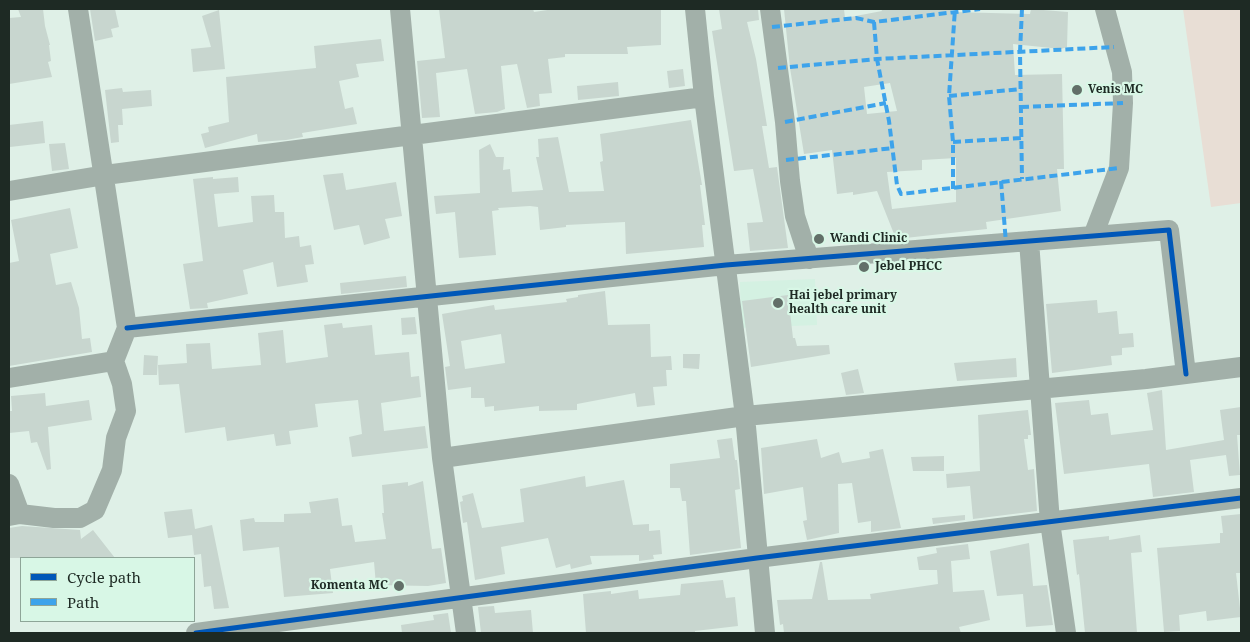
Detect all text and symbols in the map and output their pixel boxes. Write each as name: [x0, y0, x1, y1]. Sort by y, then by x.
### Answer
marker: Venis MC: [1070, 83, 1084, 97]
place label: Venis MC: [1088, 83, 1143, 97]
marker: Wandi Clinic: [812, 232, 826, 246]
place label: Wandi Clinic: [830, 232, 907, 246]
marker: Jebel PHCC: [857, 260, 871, 274]
place label: Jebel PHCC: [875, 260, 942, 274]
place label: Hai jebel primary health care unit: [789, 289, 897, 317]
marker: Hai jebel primary health care unit: [771, 296, 785, 310]
legend: [20, 557, 195, 622]
text: Cycle path: [67, 567, 141, 587]
place label: Komenta MC: [311, 579, 388, 593]
marker: Komenta MC: [392, 579, 406, 593]
text: Path: [67, 592, 99, 612]

